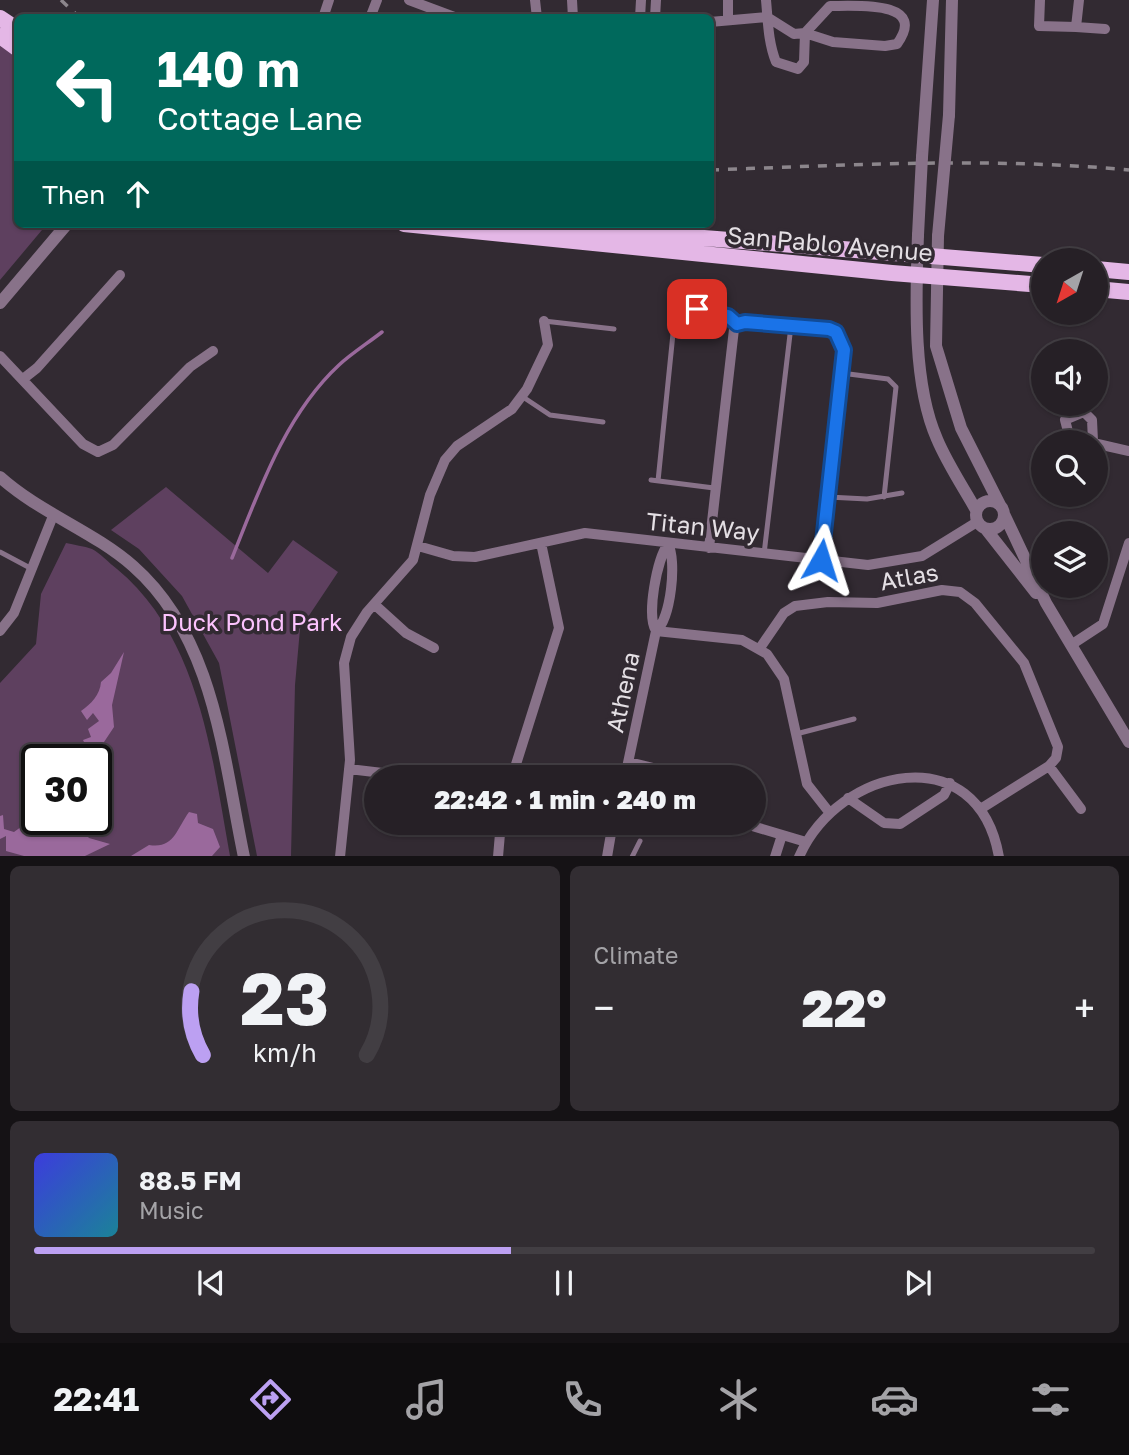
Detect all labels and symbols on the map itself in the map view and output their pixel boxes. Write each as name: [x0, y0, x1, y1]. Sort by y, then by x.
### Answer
street label: San Pablo Avenue: [726, 220, 934, 266]
north arrow: [1031, 248, 1108, 326]
pin: [667, 279, 727, 339]
street label: Titan Way: [645, 506, 761, 546]
position arrow: [784, 523, 858, 597]
street label: Atlas: [878, 557, 940, 595]
park label: Duck Pond Park: [161, 607, 343, 636]
street label: Athena: [599, 649, 645, 735]
speed limit sign: 30: [21, 744, 112, 835]

